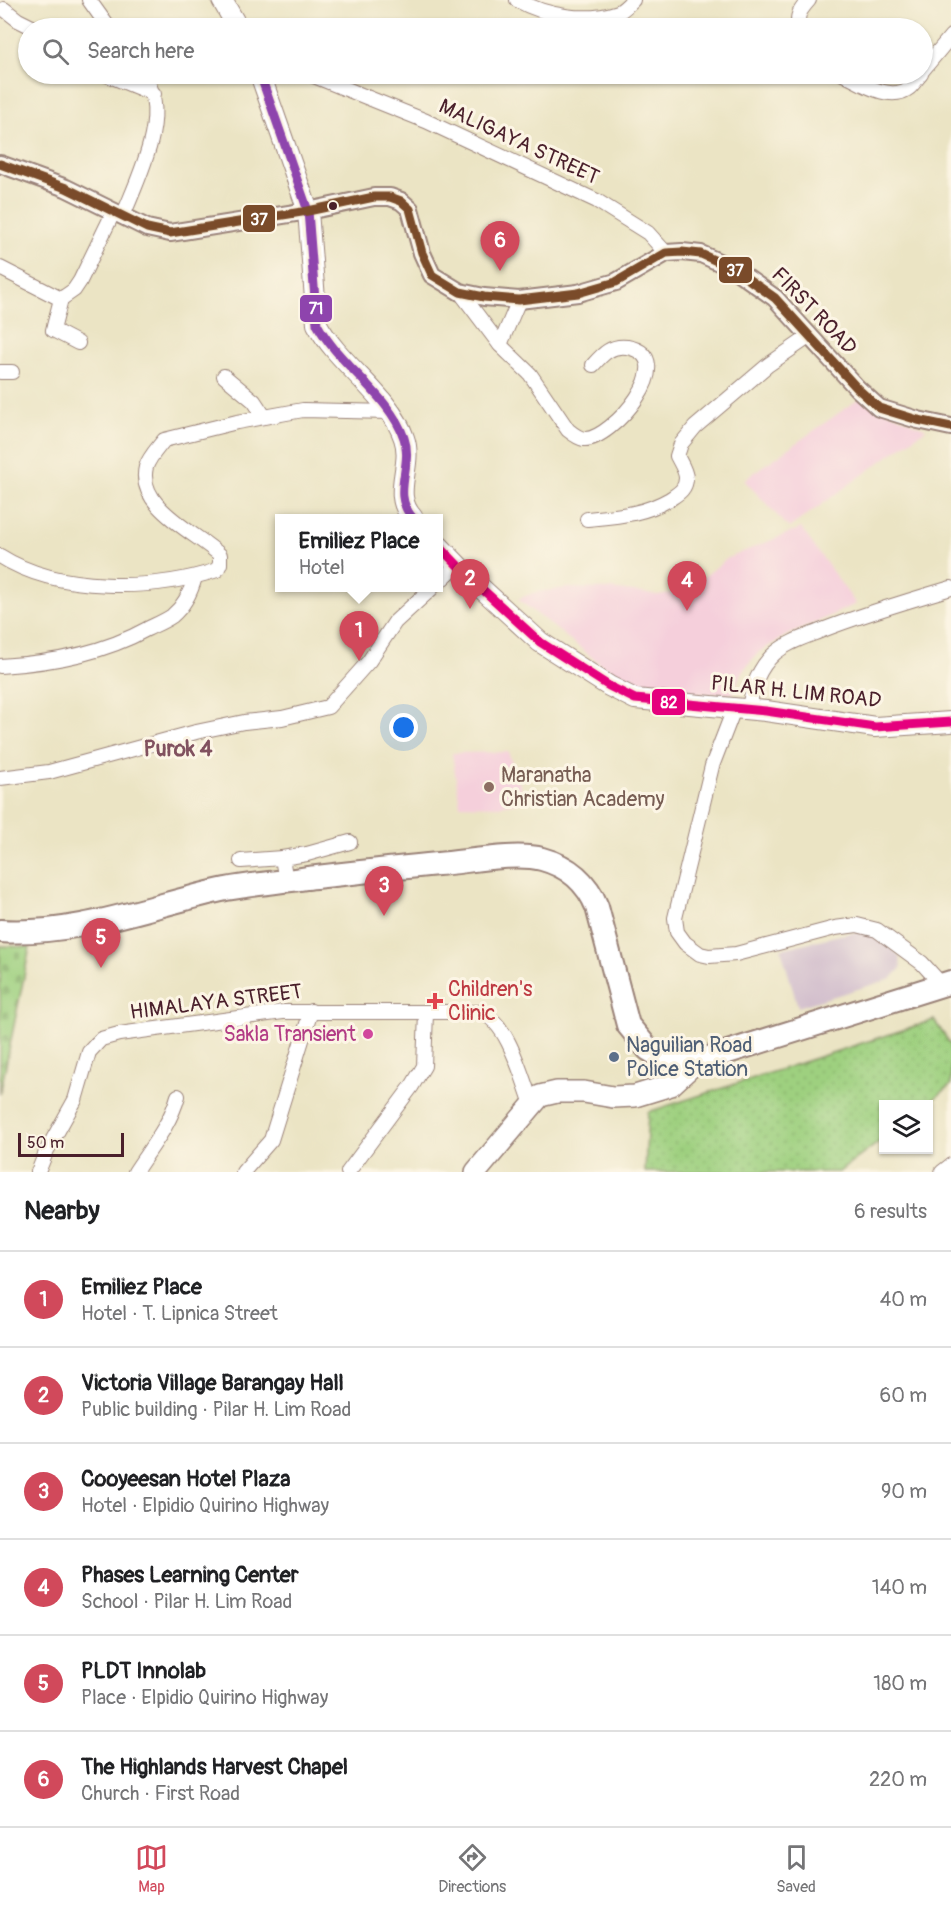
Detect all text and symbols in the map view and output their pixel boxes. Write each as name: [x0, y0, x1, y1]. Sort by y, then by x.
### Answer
search box: [18, 18, 933, 84]
icon: search: [39, 35, 72, 68]
text: Search here: [87, 37, 194, 65]
street label: MALIGAYA STREET: [434, 93, 604, 191]
unlabelled marker: [327, 200, 339, 212]
line badge: 37: [242, 204, 276, 233]
text: 37: [250, 210, 268, 230]
pin: 6: [480, 222, 520, 271]
line badge: 37: [718, 256, 753, 284]
text: 37: [726, 261, 744, 281]
street label: FIRST ROAD: [766, 262, 862, 360]
line badge: 71: [299, 294, 333, 323]
text: 71: [309, 299, 323, 319]
popup: [275, 514, 443, 592]
text: Emiliez Place: [299, 527, 419, 555]
text: Hotel: [299, 555, 345, 580]
pin: 2: [450, 560, 490, 609]
pin: 4: [668, 562, 706, 611]
pin: 1: [340, 612, 378, 661]
street label: PILAR H. LIM ROAD: [709, 670, 883, 714]
line badge: 82: [651, 688, 686, 716]
text: 82: [660, 693, 678, 713]
your location: [389, 713, 418, 742]
district label: Purok 4: [143, 735, 213, 763]
place label: Maranatha Christian Academy: [501, 762, 665, 813]
marker: Maranatha Christian Academy: [482, 780, 496, 794]
pin: 3: [364, 866, 404, 916]
pin: 5: [82, 918, 120, 968]
place label: Children's Clinic: [448, 976, 533, 1027]
street label: HIMALAYA STREET: [128, 978, 304, 1026]
marker: Children's Clinic: [426, 992, 444, 1010]
place label: Sakla Transient: [224, 1021, 357, 1048]
marker: Sakla Transient: [361, 1027, 375, 1041]
place label: Naguilian Road Police Station: [626, 1032, 753, 1083]
marker: Naguilian Road Police Station: [607, 1050, 621, 1064]
map controls: [879, 1100, 933, 1154]
button: layers: [879, 1100, 933, 1154]
scale bar: [18, 1130, 124, 1158]
text: 50 m: [27, 1133, 64, 1153]
text: Nearby: [24, 1195, 100, 1227]
text: 6 results: [854, 1199, 927, 1224]
text: Emiliez Place: [81, 1273, 202, 1301]
text: 1: [40, 1287, 47, 1312]
text: 40 m: [880, 1287, 927, 1312]
text: Hotel · T. Lipnica Street: [81, 1301, 278, 1326]
text: Victoria Village Barangay Hall: [81, 1369, 344, 1397]
text: 2: [38, 1383, 49, 1408]
text: 60 m: [880, 1383, 927, 1408]
text: Public building · Pilar H. Lim Road: [81, 1397, 351, 1422]
text: Cooyeesan Hotel Plaza: [81, 1465, 291, 1493]
text: 3: [38, 1479, 49, 1504]
text: 90 m: [881, 1479, 927, 1504]
text: Hotel · Elpidio Quirino Highway: [81, 1493, 329, 1518]
text: Phases Learning Center: [81, 1561, 299, 1589]
text: 4: [38, 1575, 49, 1600]
text: 140 m: [872, 1575, 927, 1600]
text: School · Pilar H. Lim Road: [81, 1589, 292, 1614]
text: PLDT Innolab: [81, 1657, 206, 1685]
text: 5: [38, 1671, 49, 1696]
text: 180 m: [873, 1671, 927, 1696]
text: Place · Elpidio Quirino Highway: [81, 1685, 328, 1710]
text: The Highlands Harvest Chapel: [81, 1753, 348, 1781]
text: 6: [38, 1767, 49, 1792]
text: 220 m: [869, 1767, 927, 1792]
text: Church · First Road: [81, 1781, 240, 1806]
tab: Map: [135, 1841, 168, 1897]
tab: Directions: [438, 1841, 506, 1897]
tab: Saved: [776, 1841, 816, 1897]

